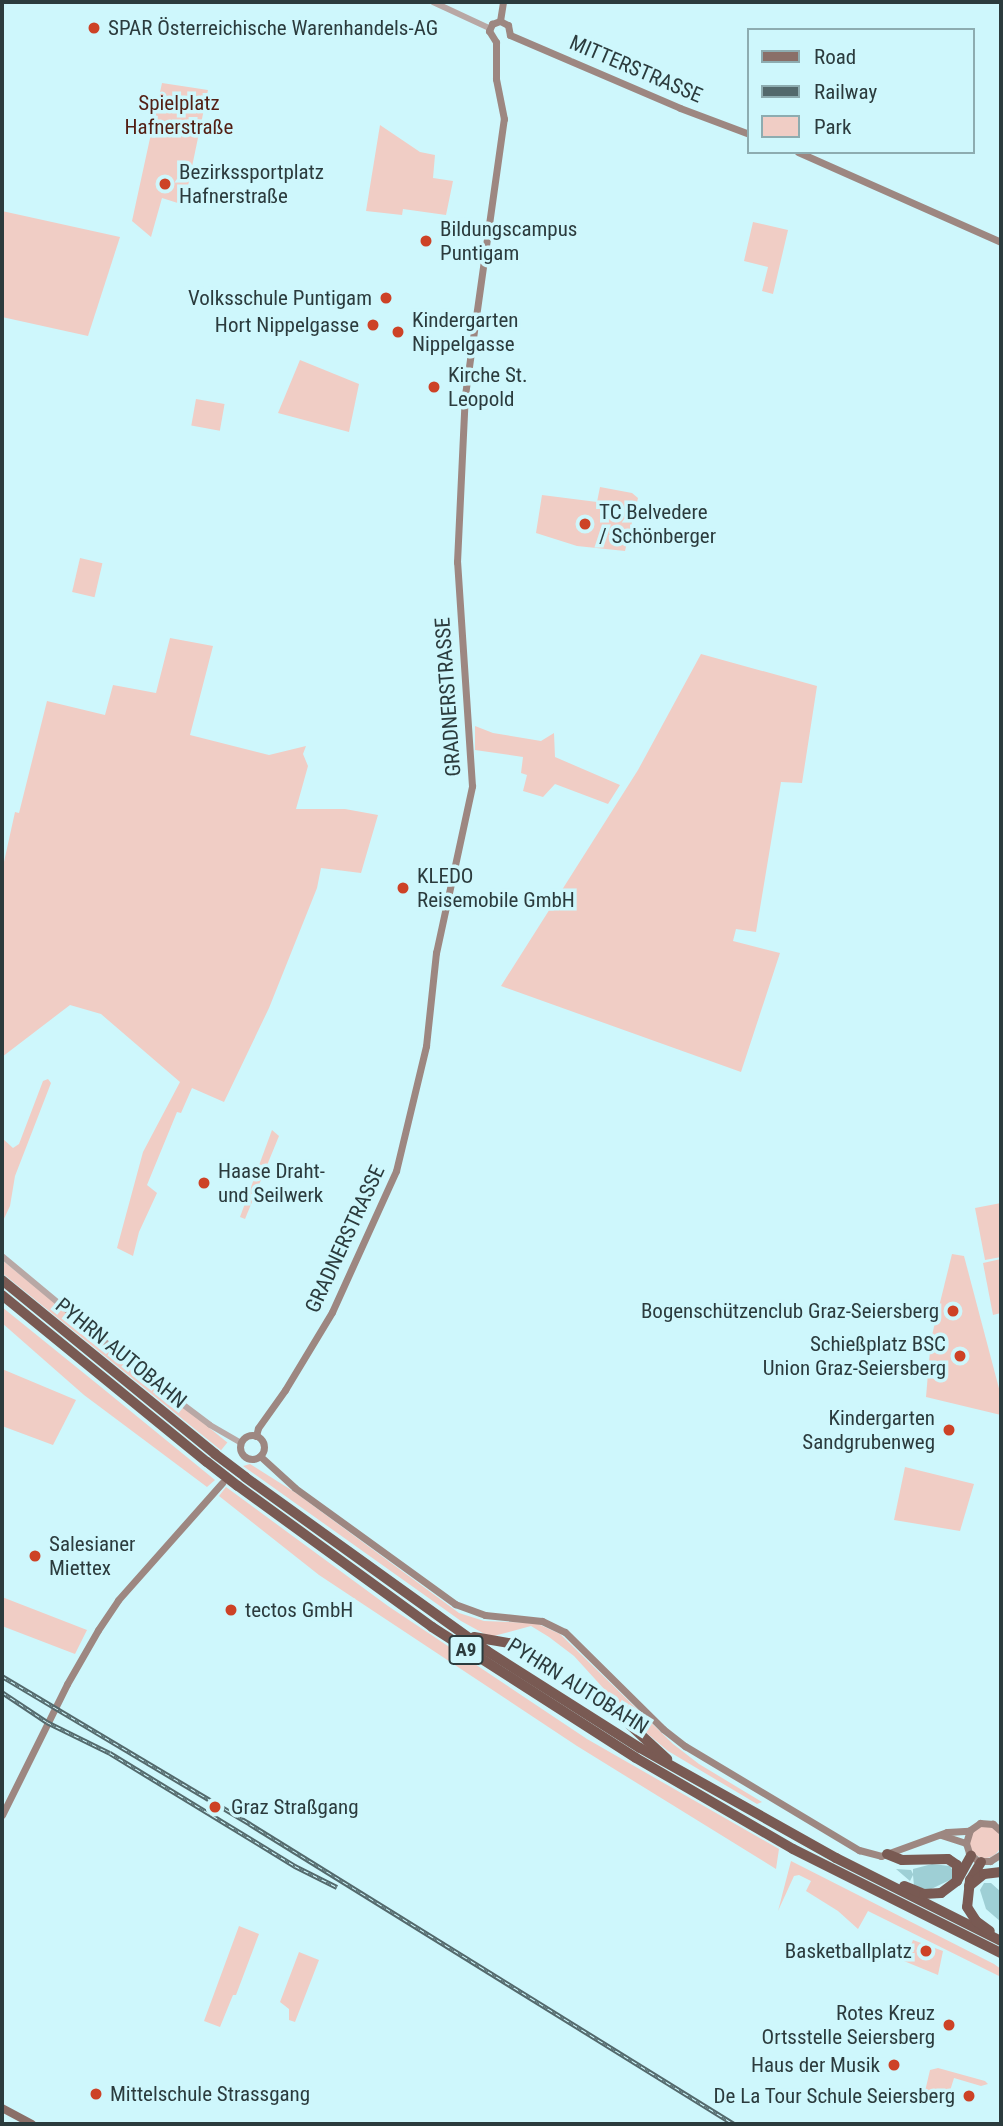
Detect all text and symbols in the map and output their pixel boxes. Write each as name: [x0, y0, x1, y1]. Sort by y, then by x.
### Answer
place label: SPAR Österreichische Warenhandels-AG: [108, 15, 438, 41]
marker: SPAR Österreichische Warenhandels-AG: [86, 20, 102, 36]
legend: [748, 28, 975, 154]
street label: MITTERSTRASSE: [566, 30, 706, 108]
text: Road: [814, 45, 856, 69]
text: Railway: [814, 80, 877, 104]
park label: Spielplatz Hafnerstraße: [125, 90, 233, 140]
text: Park: [814, 115, 851, 139]
place label: Bezirkssportplatz Hafnerstraße: [179, 159, 324, 209]
marker: Bezirkssportplatz Hafnerstraße: [157, 176, 173, 192]
place label: Bildungscampus Puntigam: [440, 216, 577, 266]
marker: Bildungscampus Puntigam: [418, 233, 434, 249]
place label: Volksschule Puntigam: [188, 285, 372, 311]
marker: Volksschule Puntigam: [378, 290, 394, 306]
place label: Kindergarten Nippelgasse: [412, 307, 518, 357]
place label: Hort Nippelgasse: [215, 312, 359, 338]
marker: Hort Nippelgasse: [365, 317, 381, 333]
marker: Kindergarten Nippelgasse: [390, 324, 406, 340]
place label: Kirche St. Leopold: [448, 362, 528, 412]
marker: Kirche St. Leopold: [426, 379, 442, 395]
place label: TC Belvedere / Schönberger: [599, 499, 716, 549]
marker: TC Belvedere / Schönberger: [577, 516, 593, 532]
street label: GRADNERSTRASSE: [430, 617, 466, 777]
place label: KLEDO Reisemobile GmbH: [417, 863, 575, 913]
marker: KLEDO Reisemobile GmbH: [395, 880, 411, 896]
place label: Haase Draht- und Seilwerk: [218, 1158, 325, 1208]
street label: GRADNERSTRASSE: [300, 1161, 390, 1317]
marker: Haase Draht- und Seilwerk: [196, 1175, 212, 1191]
street label: PYHRN AUTOBAHN: [50, 1292, 192, 1414]
place label: Bogenschützenclub Graz-Seiersberg: [641, 1298, 939, 1324]
marker: Bogenschützenclub Graz-Seiersberg: [945, 1303, 961, 1319]
place label: Schießplatz BSC Union Graz-Seiersberg: [763, 1331, 946, 1381]
marker: Schießplatz BSC Union Graz-Seiersberg: [952, 1348, 968, 1364]
place label: Kindergarten Sandgrubenweg: [802, 1405, 935, 1455]
marker: Kindergarten Sandgrubenweg: [941, 1422, 957, 1438]
place label: Salesianer Miettex: [49, 1531, 135, 1581]
marker: Salesianer Miettex: [27, 1548, 43, 1564]
place label: tectos GmbH: [245, 1597, 353, 1623]
marker: tectos GmbH: [223, 1602, 239, 1618]
street label: PYHRN AUTOBAHN: [503, 1633, 653, 1739]
road number: A9: [448, 1634, 484, 1666]
place label: Graz Straßgang: [231, 1794, 359, 1820]
marker: Graz Straßgang: [205, 1797, 225, 1817]
place label: Basketballplatz: [785, 1938, 912, 1964]
marker: Basketballplatz: [918, 1943, 934, 1959]
place label: Rotes Kreuz Ortsstelle Seiersberg: [762, 2000, 935, 2050]
marker: Rotes Kreuz Ortsstelle Seiersberg: [941, 2017, 957, 2033]
place label: Haus der Musik: [751, 2052, 880, 2078]
marker: Haus der Musik: [886, 2057, 902, 2073]
place label: Mittelschule Strassgang: [110, 2081, 310, 2107]
place label: De La Tour Schule Seiersberg: [713, 2083, 955, 2109]
marker: Mittelschule Strassgang: [88, 2086, 104, 2102]
marker: De La Tour Schule Seiersberg: [961, 2088, 977, 2104]

